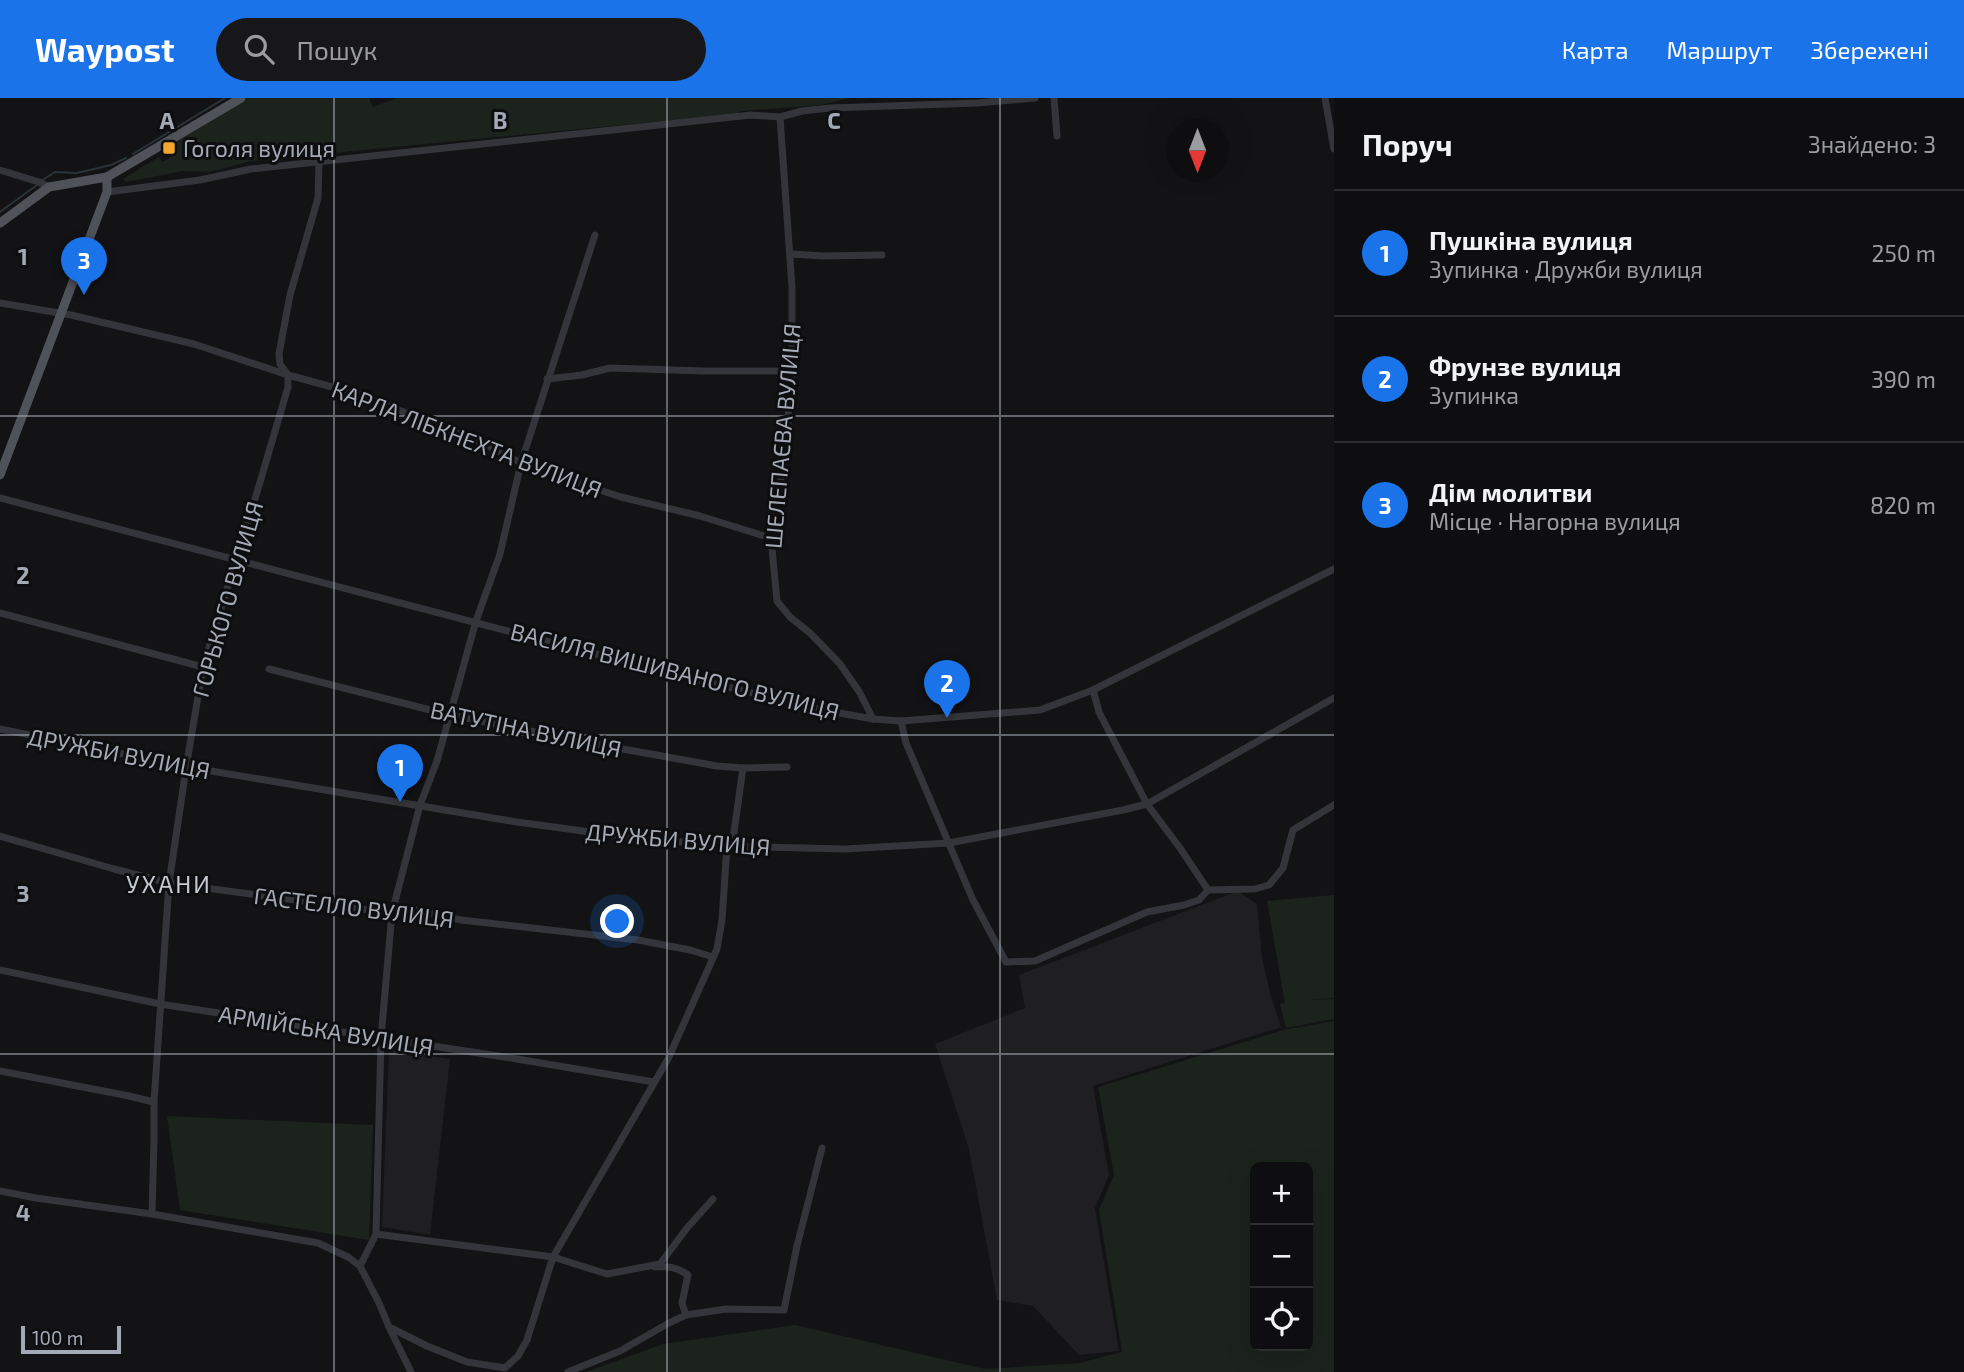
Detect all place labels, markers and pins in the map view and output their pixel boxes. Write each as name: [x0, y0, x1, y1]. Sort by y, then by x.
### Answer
place label: Гоголя вулиця: [183, 134, 335, 163]
marker: Гоголя вулиця: [161, 140, 177, 156]
pin: 3: [61, 237, 107, 295]
pin: 2: [924, 660, 970, 718]
pin: 1: [377, 744, 423, 802]

